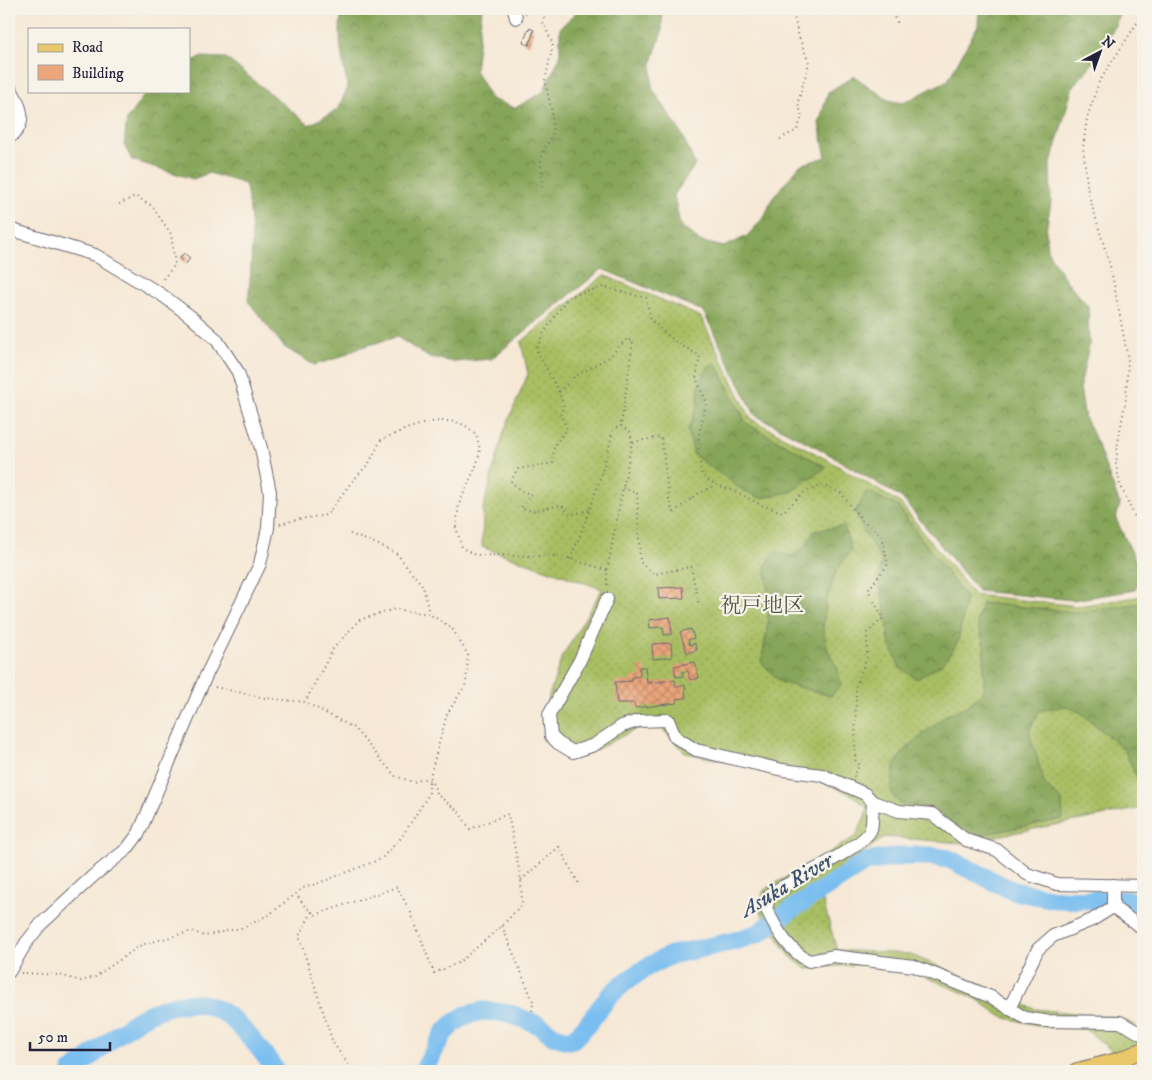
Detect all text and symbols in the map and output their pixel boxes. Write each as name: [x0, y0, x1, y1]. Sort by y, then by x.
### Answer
legend: [28, 28, 190, 92]
north arrow: [1074, 28, 1124, 78]
text: N: [1098, 32, 1118, 54]
text: Road: [72, 38, 104, 57]
text: Building: [72, 64, 124, 83]
park label: 祝戸地区: [720, 593, 804, 619]
water label: Asuka River: [733, 846, 840, 925]
scale bar: [30, 1020, 110, 1052]
text: 50 m: [38, 1028, 68, 1047]

